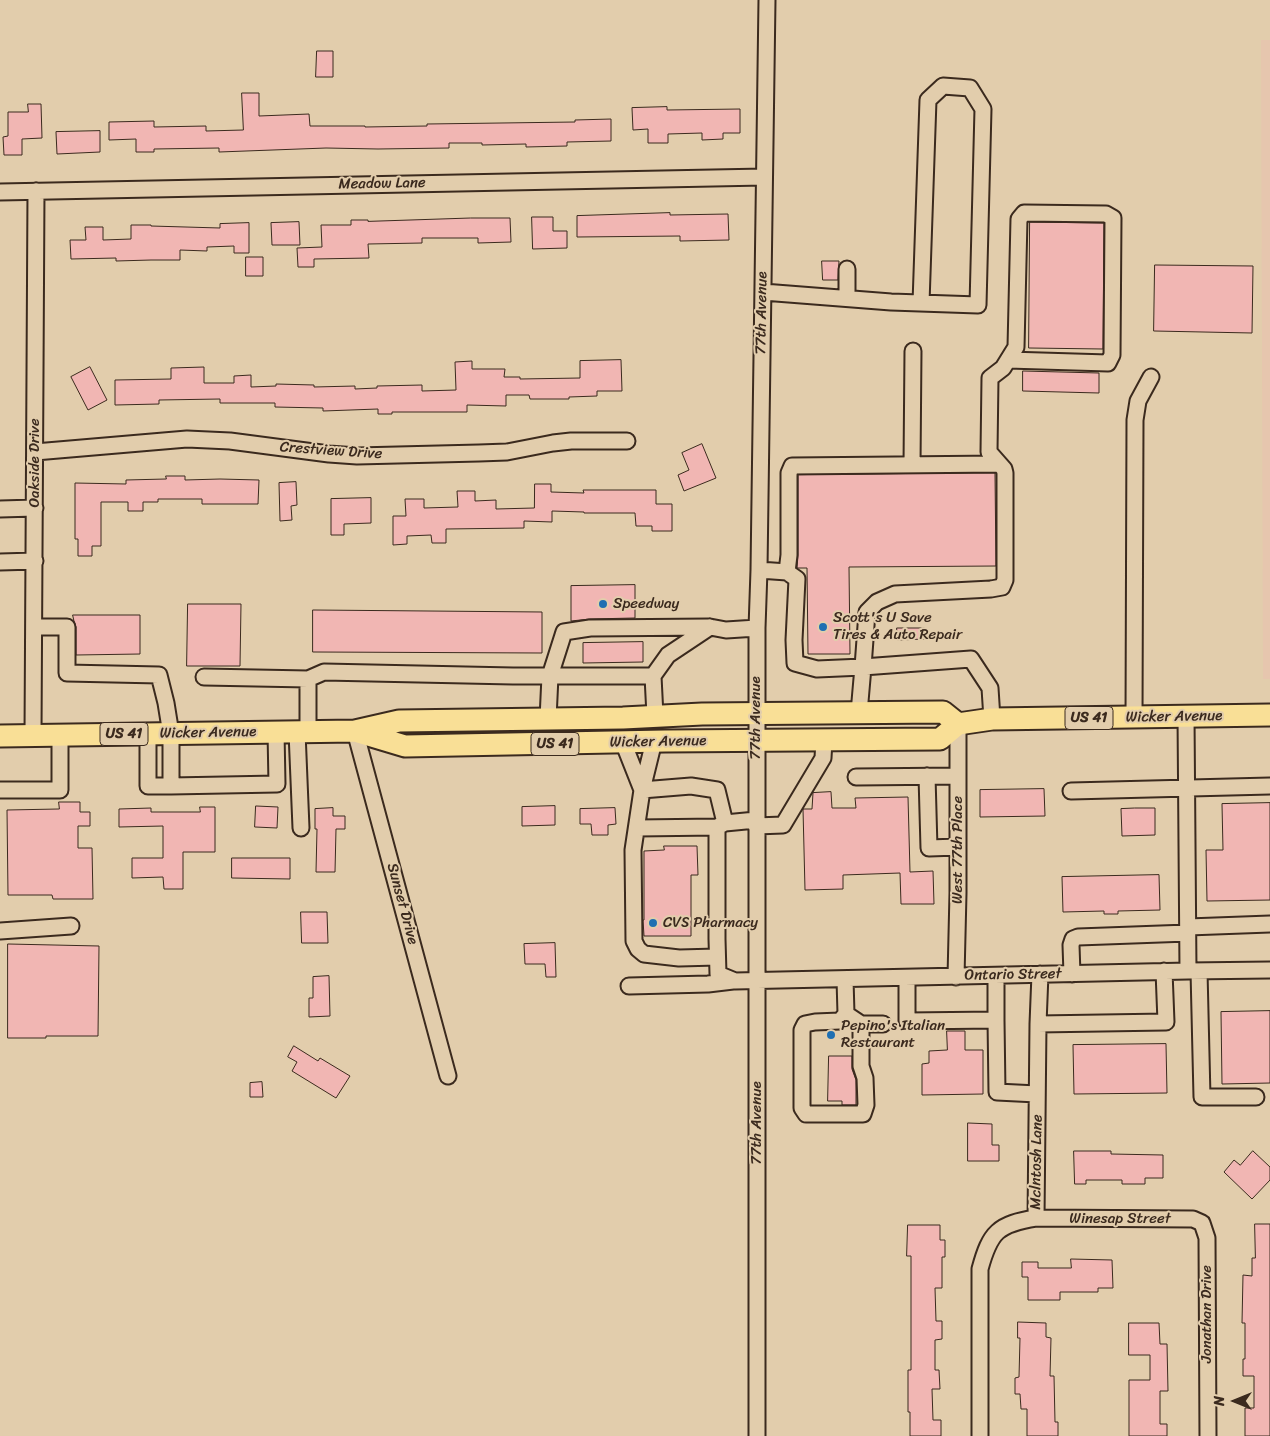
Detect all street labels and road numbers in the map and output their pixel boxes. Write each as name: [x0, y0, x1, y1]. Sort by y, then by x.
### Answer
street label: Meadow Lane: [338, 174, 426, 194]
street label: 77th Avenue: [752, 271, 772, 355]
street label: Oakside Drive: [26, 418, 44, 508]
street label: Crestview Drive: [279, 438, 383, 464]
street label: 77th Avenue: [747, 676, 765, 760]
road number: US 41: [1065, 706, 1113, 730]
street label: Wicker Avenue: [1125, 707, 1223, 727]
road number: US 41: [100, 722, 148, 746]
street label: Wicker Avenue: [159, 723, 257, 743]
road number: US 41: [531, 732, 579, 756]
street label: Wicker Avenue: [609, 732, 707, 752]
street label: West 77th Place: [949, 796, 967, 904]
street label: Sunset Drive: [382, 861, 422, 947]
street label: Ontario Street: [964, 965, 1062, 985]
street label: 77th Avenue: [748, 1081, 766, 1165]
street label: Mclntosh Lane: [1027, 1114, 1047, 1210]
street label: Winesap Street: [1069, 1210, 1171, 1228]
street label: Jonathan Drive: [1198, 1265, 1216, 1363]

